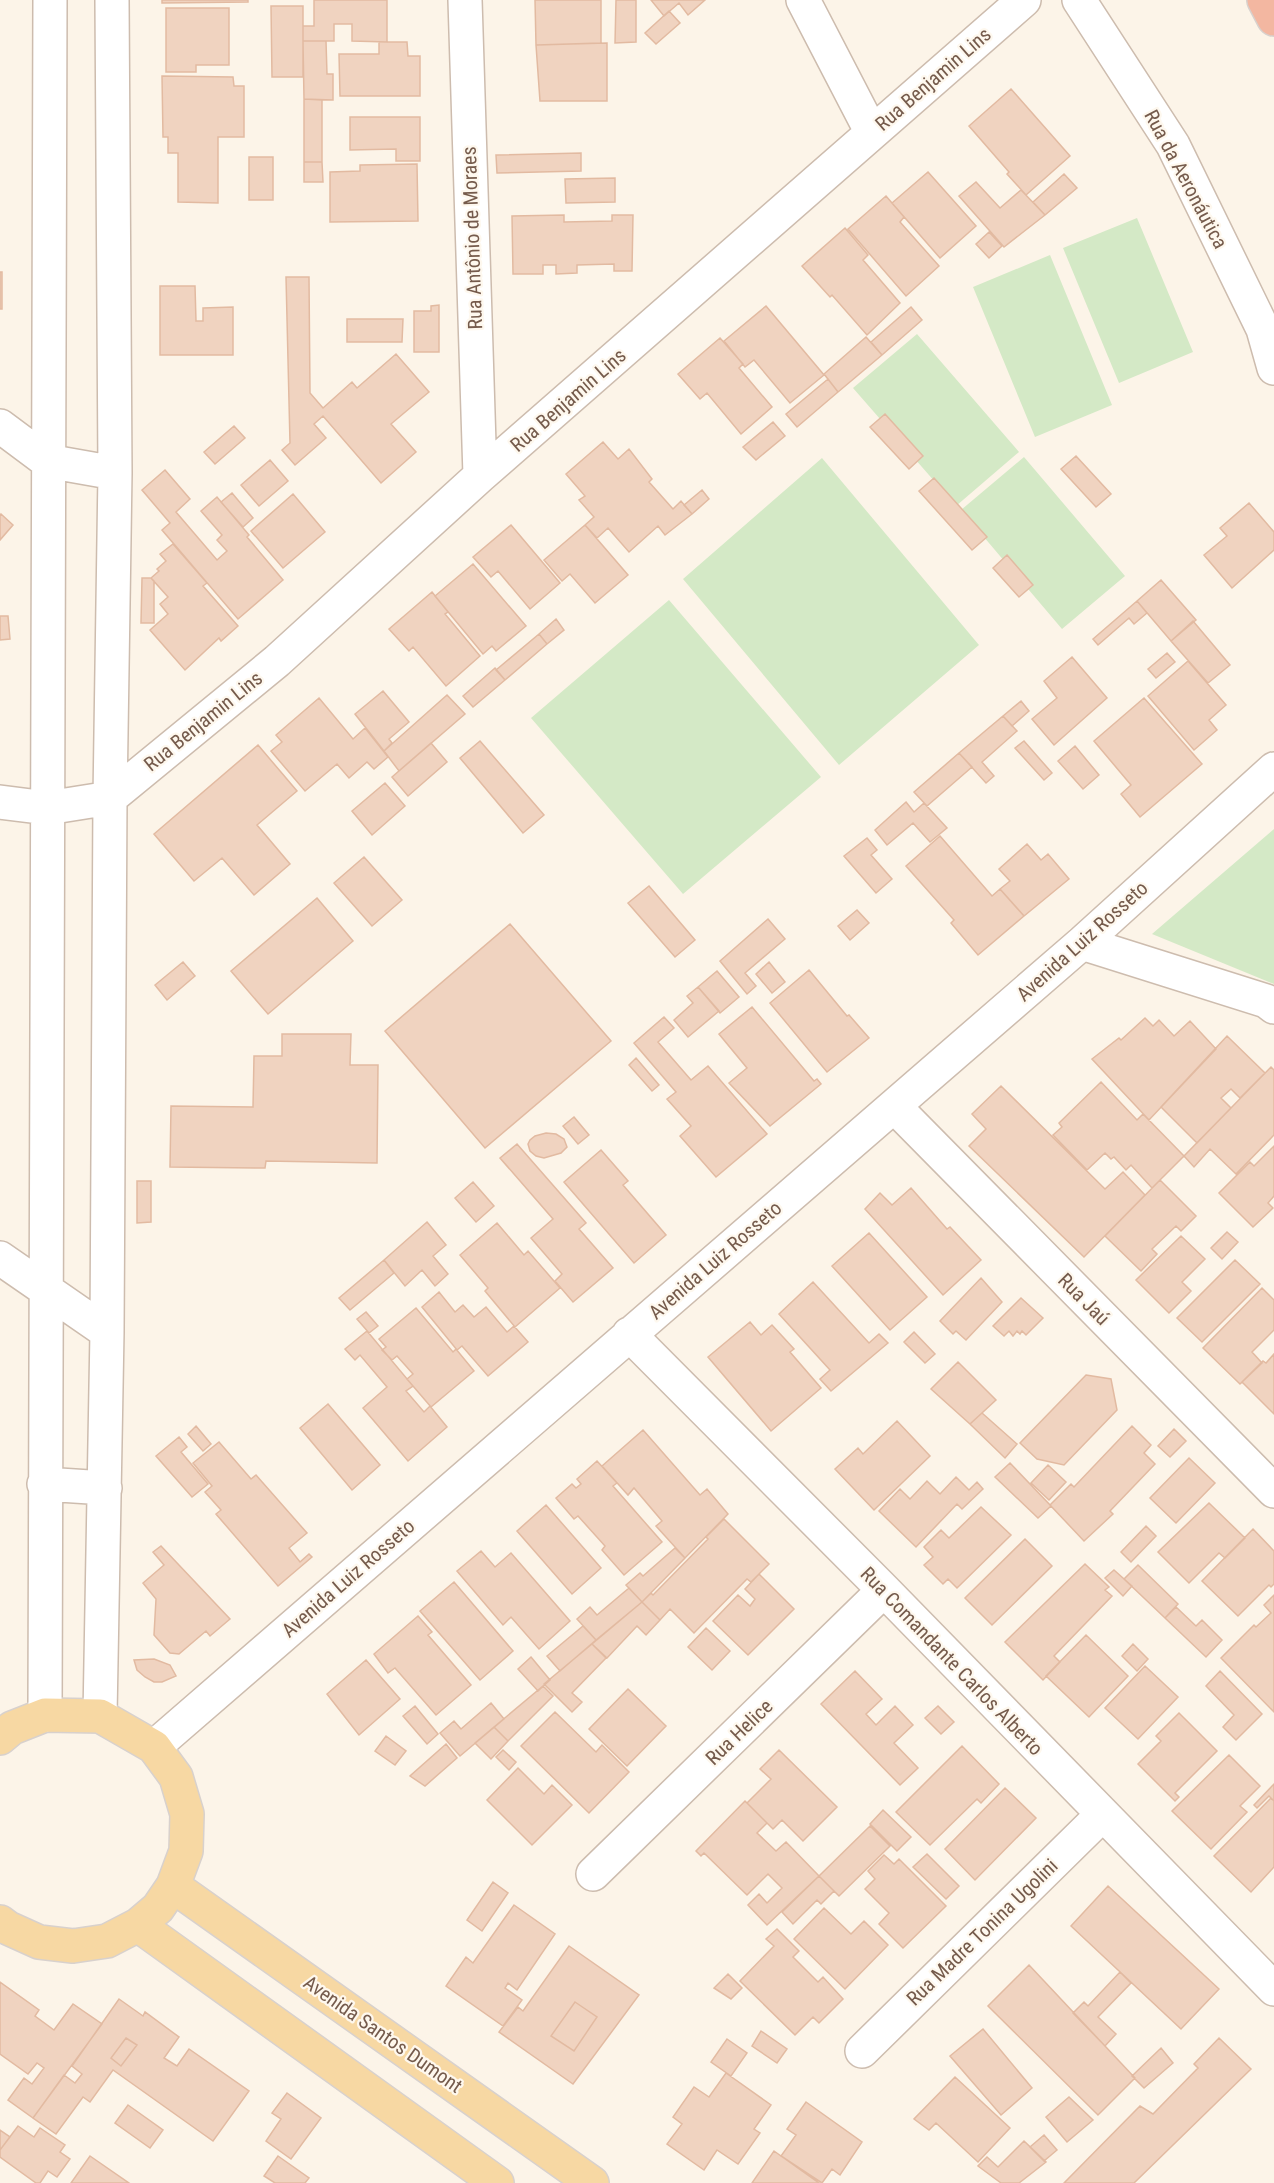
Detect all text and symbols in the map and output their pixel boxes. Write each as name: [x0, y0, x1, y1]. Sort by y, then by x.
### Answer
street label: Rua Benjamin Lins: [870, 22, 996, 136]
street label: Rua da Aeronáutica: [1139, 106, 1233, 252]
street label: Rua Antônio de Moraes: [457, 146, 487, 330]
street label: Rua Benjamin Lins: [505, 343, 631, 457]
street label: Rua Benjamin Lins: [139, 666, 267, 776]
street label: Avenida Luiz Rosseto: [1012, 876, 1152, 1006]
street label: Avenida Luiz Rosseto: [644, 1196, 786, 1324]
street label: Rua Jaú: [1053, 1268, 1115, 1330]
street label: Avenida Luiz Rosseto: [277, 1514, 419, 1642]
street label: Rua Comandante Carlos Alberto: [856, 1562, 1048, 1760]
street label: Rua Helice: [700, 1694, 778, 1770]
street label: Rua Madre Tonina Ugolini: [901, 1854, 1063, 2010]
street label: Avenida Santos Dumont: [299, 1970, 467, 2098]

